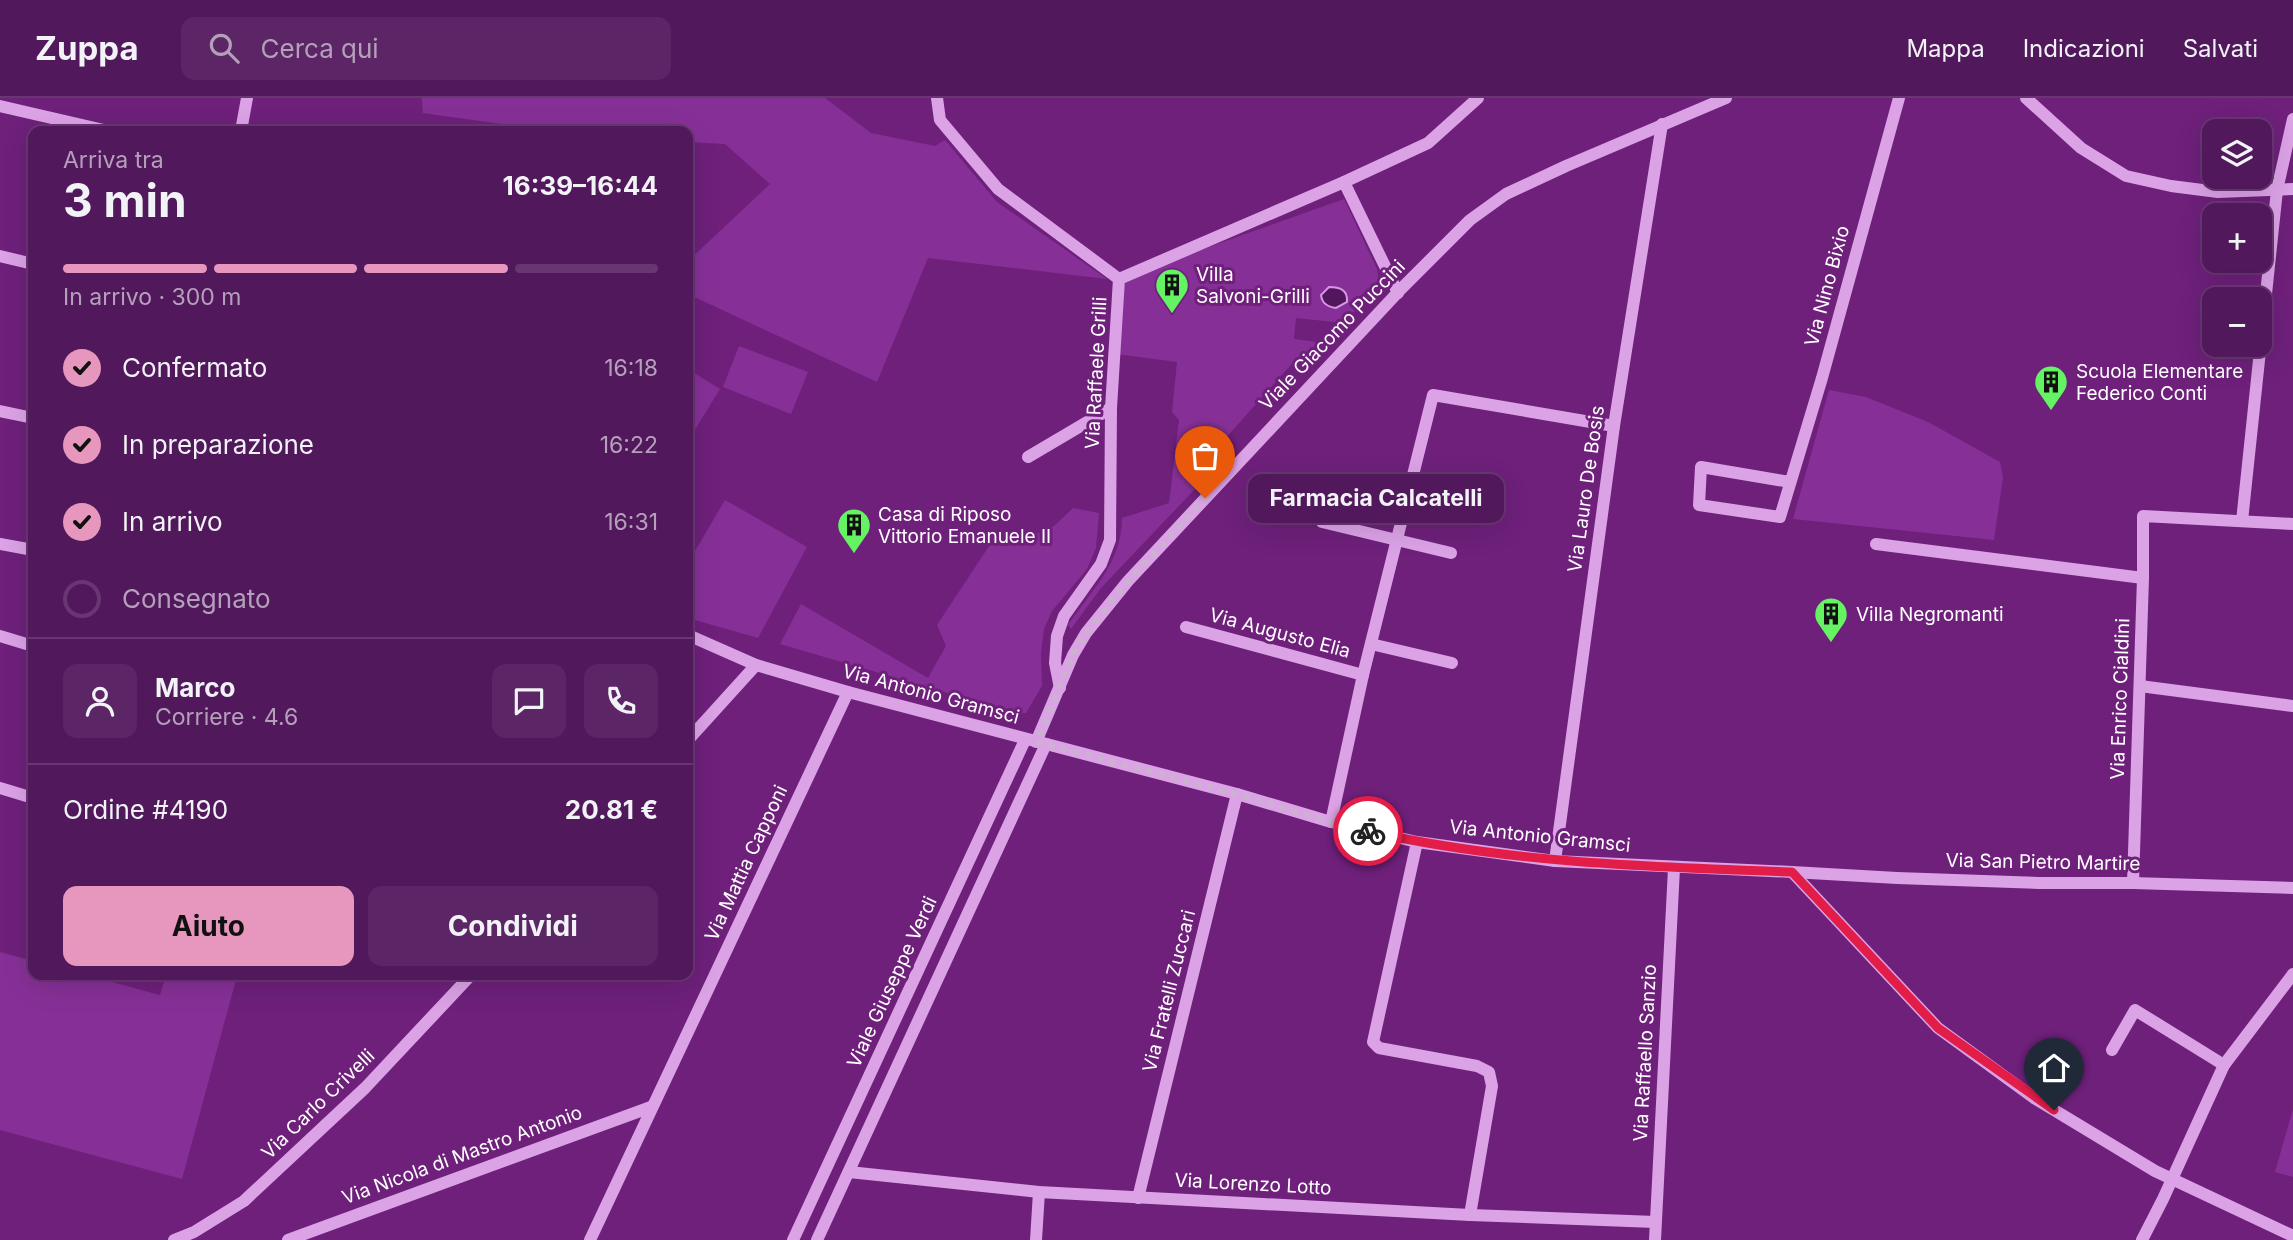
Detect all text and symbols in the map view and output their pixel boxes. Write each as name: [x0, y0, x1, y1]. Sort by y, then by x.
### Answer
search box: [181, 17, 671, 80]
text: Zuppa: [35, 28, 139, 68]
icon: search: [205, 29, 243, 67]
text: Cerca qui: [261, 33, 379, 64]
text: Mappa: [1906, 34, 1985, 63]
text: Indicazioni: [2023, 34, 2145, 63]
text: Salvati: [2183, 34, 2258, 63]
map controls: [2202, 119, 2272, 357]
button: layers: [2202, 119, 2272, 189]
text: Arriva tra: [63, 146, 164, 174]
text: 16:39–16:44: [503, 170, 658, 201]
text: 3 min: [63, 172, 187, 228]
button: +: [2202, 203, 2272, 273]
street label: Via Nino Bixio: [1800, 223, 1854, 349]
street label: Viale Giacomo Puccini: [1254, 255, 1410, 415]
place label: Villa Salvoni-Grilli: [1196, 263, 1310, 308]
building icon: Villa Salvoni-Grilli: [1153, 266, 1191, 315]
text: In arrivo · 300 m: [63, 283, 241, 311]
button: −: [2202, 287, 2272, 357]
street label: Via Raffaele Grilli: [1081, 296, 1111, 450]
icon: check: [63, 349, 101, 387]
text: Confermato: [122, 352, 267, 383]
text: 16:18: [604, 354, 658, 382]
place label: Scuola Elementare Federico Conti: [2076, 360, 2243, 405]
building icon: Scuola Elementare Federico Conti: [2032, 363, 2070, 412]
street label: Via Lauro De Bosis: [1563, 404, 1609, 574]
icon: check: [63, 426, 101, 464]
pin: [1175, 426, 1235, 498]
text: In preparazione: [122, 429, 314, 460]
text: 16:22: [600, 431, 658, 459]
icon: bag: [1186, 437, 1224, 475]
callout: Farmacia Calcatelli: [1247, 474, 1502, 522]
text: Farmacia Calcatelli: [1269, 484, 1483, 512]
icon: check: [63, 503, 101, 541]
place label: Casa di Riposo Vittorio Emanuele II: [878, 503, 1051, 548]
text: In arrivo: [122, 506, 223, 537]
building icon: Casa di Riposo Vittorio Emanuele II: [835, 506, 873, 555]
text: 16:31: [604, 508, 658, 536]
text: Consegnato: [122, 583, 271, 614]
building icon: Villa Negromanti: [1812, 595, 1850, 644]
street label: Via Augusto Elia: [1207, 603, 1353, 663]
place label: Villa Negromanti: [1856, 603, 2004, 626]
street label: Via Enrico Cialdini: [2106, 618, 2134, 780]
street label: Via Antonio Gramsci: [840, 659, 1022, 729]
button: person: [63, 664, 137, 738]
button: chat: [492, 664, 566, 738]
button: phone: [584, 664, 658, 738]
text: Marco: [155, 672, 236, 703]
text: Corriere · 4.6: [155, 703, 298, 731]
street label: Via Mattia Capponi: [700, 781, 792, 945]
text: Ordine #4190: [63, 794, 228, 825]
text: 20.81 €: [565, 794, 658, 825]
courier: [1333, 796, 1403, 866]
icon: bike: [1349, 812, 1387, 850]
street label: Via Antonio Gramsci: [1448, 815, 1632, 857]
street label: Via San Pietro Martire: [1945, 849, 2141, 875]
button: Aiuto: [63, 886, 354, 966]
button: Condividi: [368, 886, 658, 966]
street label: Viale Giuseppe Verdi: [842, 893, 942, 1071]
street label: Via Fratelli Zuccari: [1138, 908, 1200, 1074]
street label: Via Raffaello Sanzio: [1629, 964, 1661, 1142]
pin: [2024, 1038, 2084, 1110]
street label: Via Carlo Crivelli: [257, 1044, 379, 1164]
icon: home: [2035, 1049, 2073, 1087]
street label: Via Nicola di Mastro Antonio: [339, 1101, 585, 1209]
street label: Via Lorenzo Lotto: [1174, 1168, 1332, 1200]

